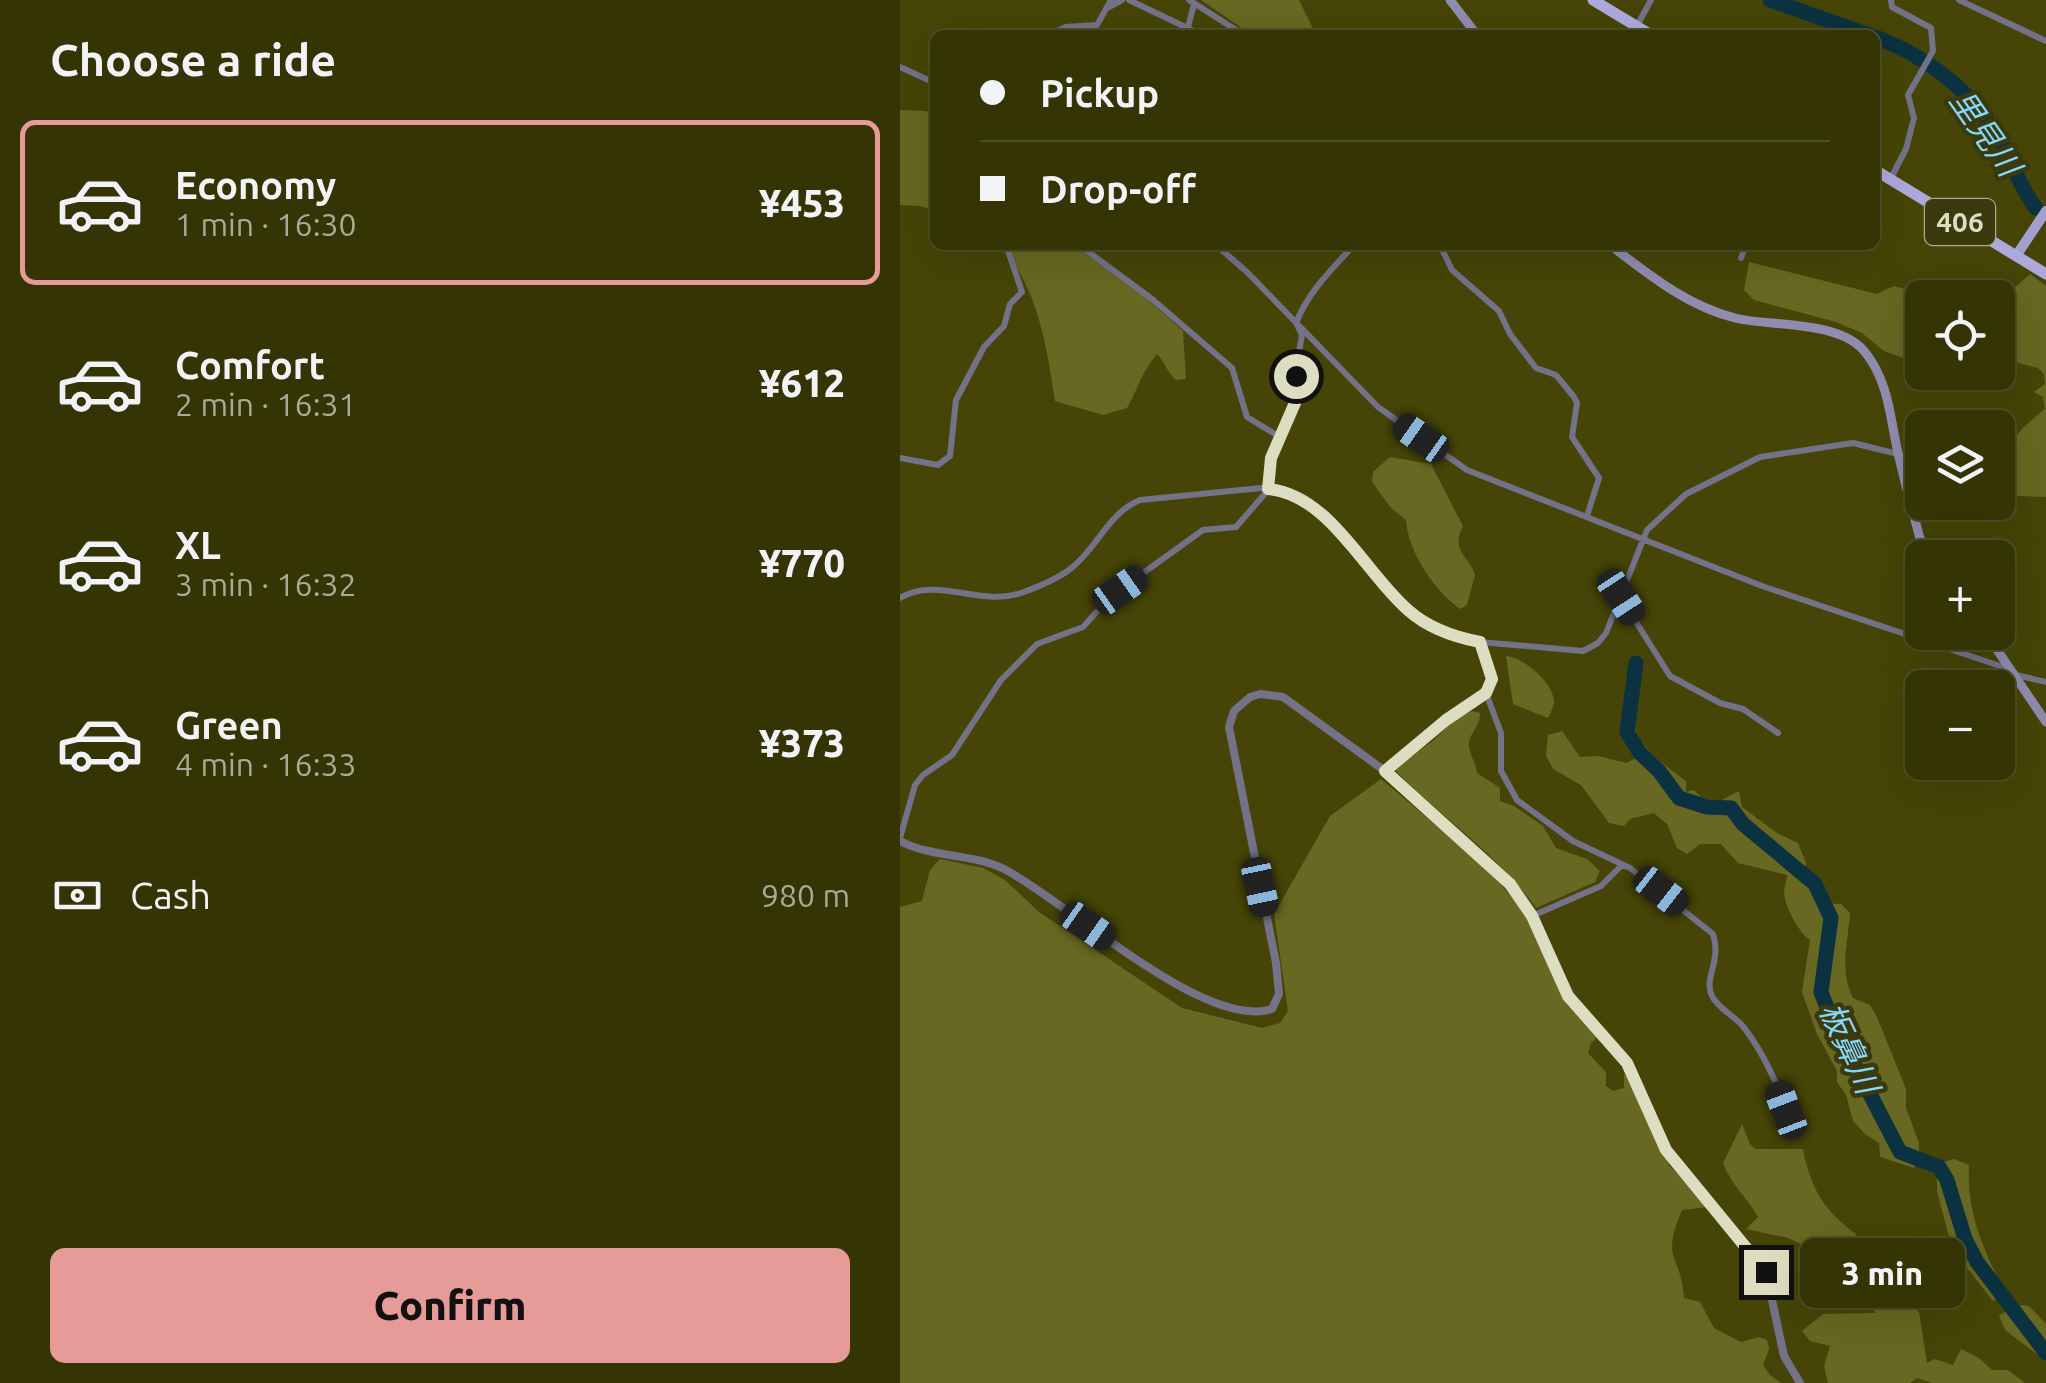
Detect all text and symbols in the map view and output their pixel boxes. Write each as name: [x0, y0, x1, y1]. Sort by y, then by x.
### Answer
text: Choose a ride: [50, 34, 336, 85]
text: Pickup: [1040, 72, 1159, 114]
water label: 里見川: [1944, 83, 2030, 185]
icon: car: [55, 158, 145, 248]
text: Economy: [175, 164, 336, 206]
text: Drop-off: [1040, 168, 1196, 210]
text: ¥453: [759, 182, 845, 224]
road number: 406: [1925, 199, 1995, 245]
text: 1 min · 16:30: [175, 206, 357, 242]
map controls: [1905, 280, 2015, 780]
button: locate: [1905, 280, 2015, 390]
icon: car: [55, 338, 145, 428]
text: Comfort: [175, 344, 325, 386]
route start: [1274, 354, 1319, 399]
text: ¥612: [759, 362, 845, 404]
text: 2 min · 16:31: [175, 386, 357, 422]
car: [1388, 409, 1454, 467]
button: layers: [1905, 410, 2015, 520]
icon: car: [55, 518, 145, 608]
text: XL: [175, 524, 221, 566]
button: +: [1905, 540, 2015, 650]
text: ¥770: [759, 542, 845, 584]
car: [1087, 561, 1153, 619]
car: [1592, 564, 1650, 630]
text: 3 min · 16:32: [175, 566, 357, 602]
button: −: [1905, 670, 2015, 780]
icon: car: [55, 698, 145, 788]
text: Green: [175, 704, 283, 746]
text: ¥373: [759, 722, 845, 764]
text: 4 min · 16:33: [175, 746, 357, 782]
car: [1239, 855, 1281, 919]
car: [1628, 861, 1694, 921]
icon: cash: [50, 868, 105, 923]
text: Cash: [130, 874, 211, 916]
text: 980 m: [761, 877, 850, 913]
car: [1055, 897, 1121, 955]
water label: 板鼻川: [1813, 996, 1888, 1101]
car: [1761, 1077, 1811, 1143]
callout: 3 min: [1801, 1237, 1966, 1307]
button: Confirm: [50, 1248, 850, 1363]
route end: [1744, 1250, 1789, 1295]
text: 3 min: [1842, 1255, 1923, 1291]

